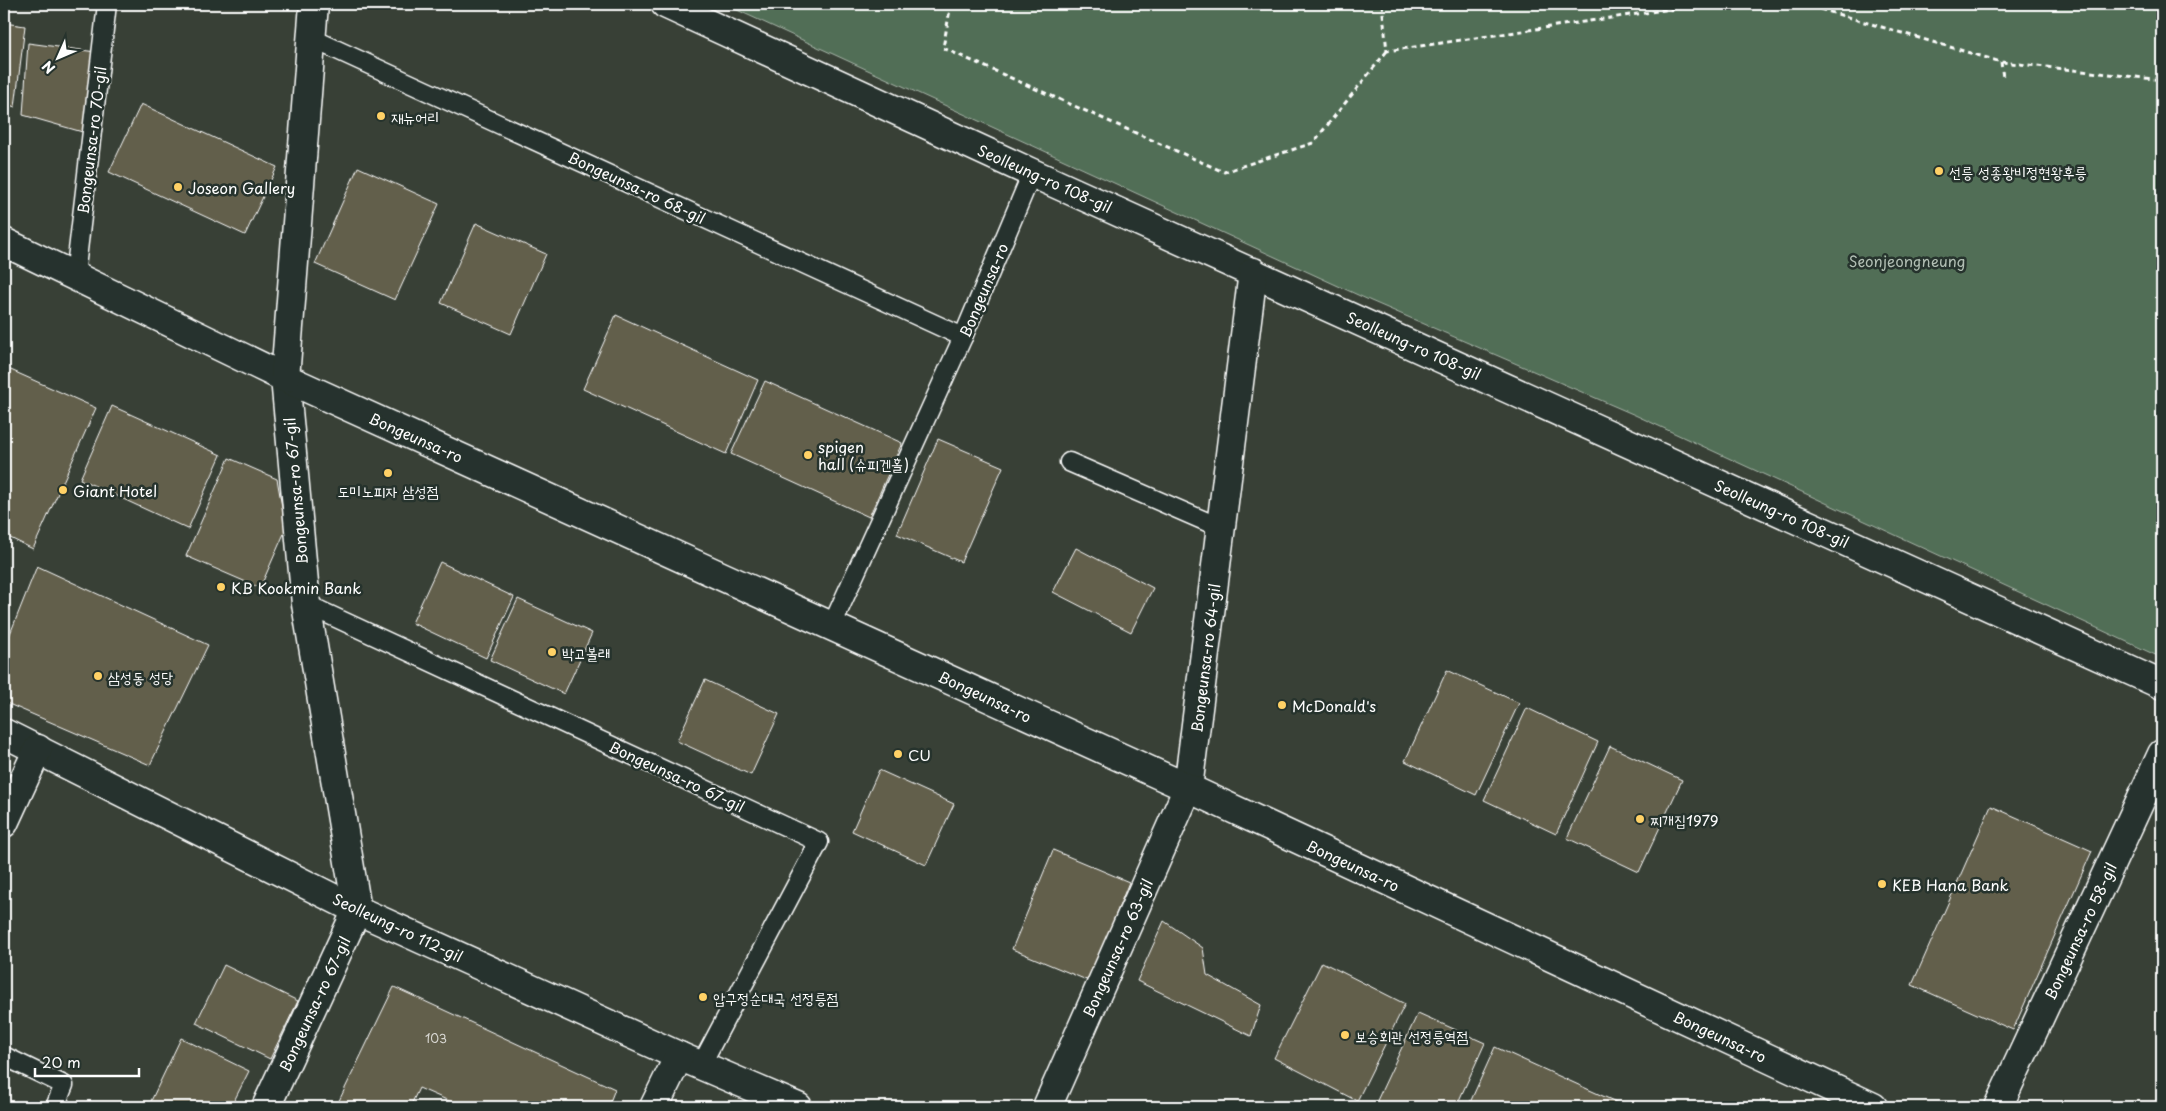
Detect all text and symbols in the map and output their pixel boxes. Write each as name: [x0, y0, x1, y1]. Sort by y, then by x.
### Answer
north arrow: [32, 32, 82, 82]
text: N: [37, 56, 60, 79]
street label: Bongeunsa-ro 70-gil: [71, 65, 111, 215]
place label: 재뉴어리: [391, 105, 439, 128]
marker: 재뉴어리: [375, 110, 387, 122]
street label: Seolleung-ro 108-gil: [974, 138, 1116, 218]
street label: Bongeunsa-ro 68-gil: [564, 145, 710, 229]
place label: 선릉 성종왕비정현왕후릉: [1949, 160, 2087, 183]
marker: 선릉 성종왕비정현왕후릉: [1933, 165, 1945, 177]
place label: Joseon Gallery: [188, 176, 295, 199]
marker: Joseon Gallery: [172, 181, 184, 193]
street label: Bongeunsa-ro: [953, 239, 1013, 341]
park label: Seonjeongneung: [1849, 249, 1965, 272]
street label: Seolleung-ro 108-gil: [1343, 305, 1485, 385]
street label: Bongeunsa-ro: [365, 406, 467, 468]
street label: Bongeunsa-ro 67-gil: [277, 417, 313, 565]
place label: spigen hall (슈피겐홀): [818, 435, 909, 475]
marker: spigen hall (슈피겐홀): [802, 449, 814, 461]
marker: 도미노피자 삼성점: [382, 467, 394, 479]
street label: Seolleung-ro 108-gil: [1711, 473, 1853, 553]
place label: Giant Hotel: [73, 479, 157, 502]
place label: 도미노피자 삼성점: [337, 479, 439, 502]
marker: Giant Hotel: [57, 484, 69, 496]
place label: KB Kookmin Bank: [231, 576, 361, 599]
marker: KB Kookmin Bank: [215, 581, 227, 593]
street label: Bongeunsa-ro 64-gil: [1184, 582, 1226, 734]
place label: 박고볼래: [562, 641, 610, 664]
marker: 박고볼래: [546, 646, 558, 658]
street label: Bongeunsa-ro: [935, 664, 1035, 728]
place label: 삼성동 성당: [108, 665, 173, 688]
marker: 삼성동 성당: [92, 670, 104, 682]
place label: McDonald's: [1292, 694, 1376, 717]
marker: McDonald's: [1276, 699, 1288, 711]
street label: Bongeunsa-ro 67-gil: [605, 734, 749, 818]
place label: CU: [908, 743, 931, 766]
marker: CU: [892, 748, 904, 760]
place label: 찌개집1979: [1650, 808, 1719, 831]
marker: 찌개집1979: [1634, 813, 1646, 825]
street label: Bongeunsa-ro: [1303, 833, 1403, 897]
street label: Bongeunsa-ro 58-gil: [2038, 859, 2122, 1003]
place label: KEB Hana Bank: [1892, 873, 2009, 896]
street label: Bongeunsa-ro 63-gil: [1076, 875, 1158, 1021]
marker: KEB Hana Bank: [1876, 878, 1888, 890]
street label: Seolleung-ro 112-gil: [329, 887, 467, 967]
street label: Bongeunsa-ro 67-gil: [272, 932, 356, 1076]
place label: 압구정순대국 선정릉점: [713, 986, 839, 1009]
marker: 압구정순대국 선정릉점: [697, 991, 709, 1003]
street label: Bongeunsa-ro: [1670, 1004, 1770, 1068]
place label: 보승회관 선정릉역점: [1355, 1024, 1469, 1047]
house number: 103: [425, 1029, 447, 1047]
marker: 보승회관 선정릉역점: [1339, 1029, 1351, 1041]
scale bar: [35, 1046, 139, 1078]
text: 20 m: [42, 1050, 81, 1073]

